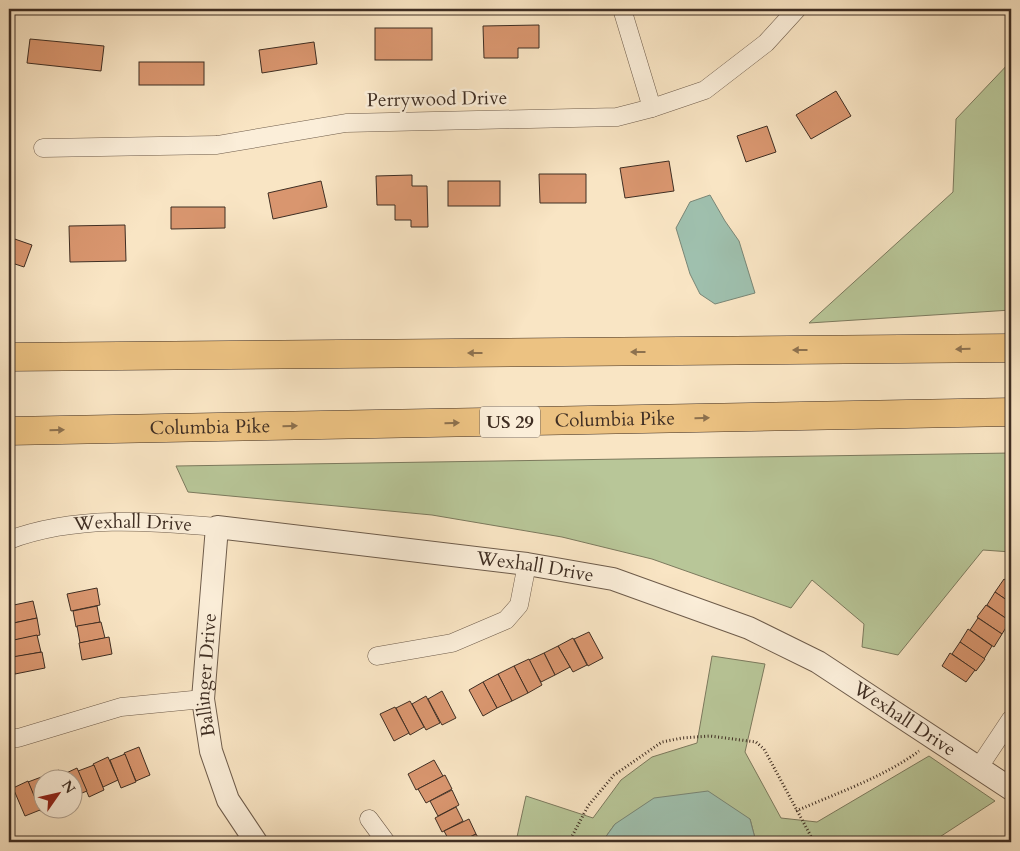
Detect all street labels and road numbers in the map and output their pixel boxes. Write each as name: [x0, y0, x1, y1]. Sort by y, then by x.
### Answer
street label: Perrywood Drive: [366, 85, 508, 113]
street label: Columbia Pike: [554, 405, 675, 434]
road number: US 29: [480, 407, 540, 438]
street label: Columbia Pike: [150, 413, 270, 441]
street label: Wexhall Drive: [72, 509, 193, 538]
street label: Wexhall Drive: [474, 545, 596, 588]
street label: Ballinger Drive: [190, 612, 223, 739]
street label: Wexhall Drive: [847, 675, 961, 762]

